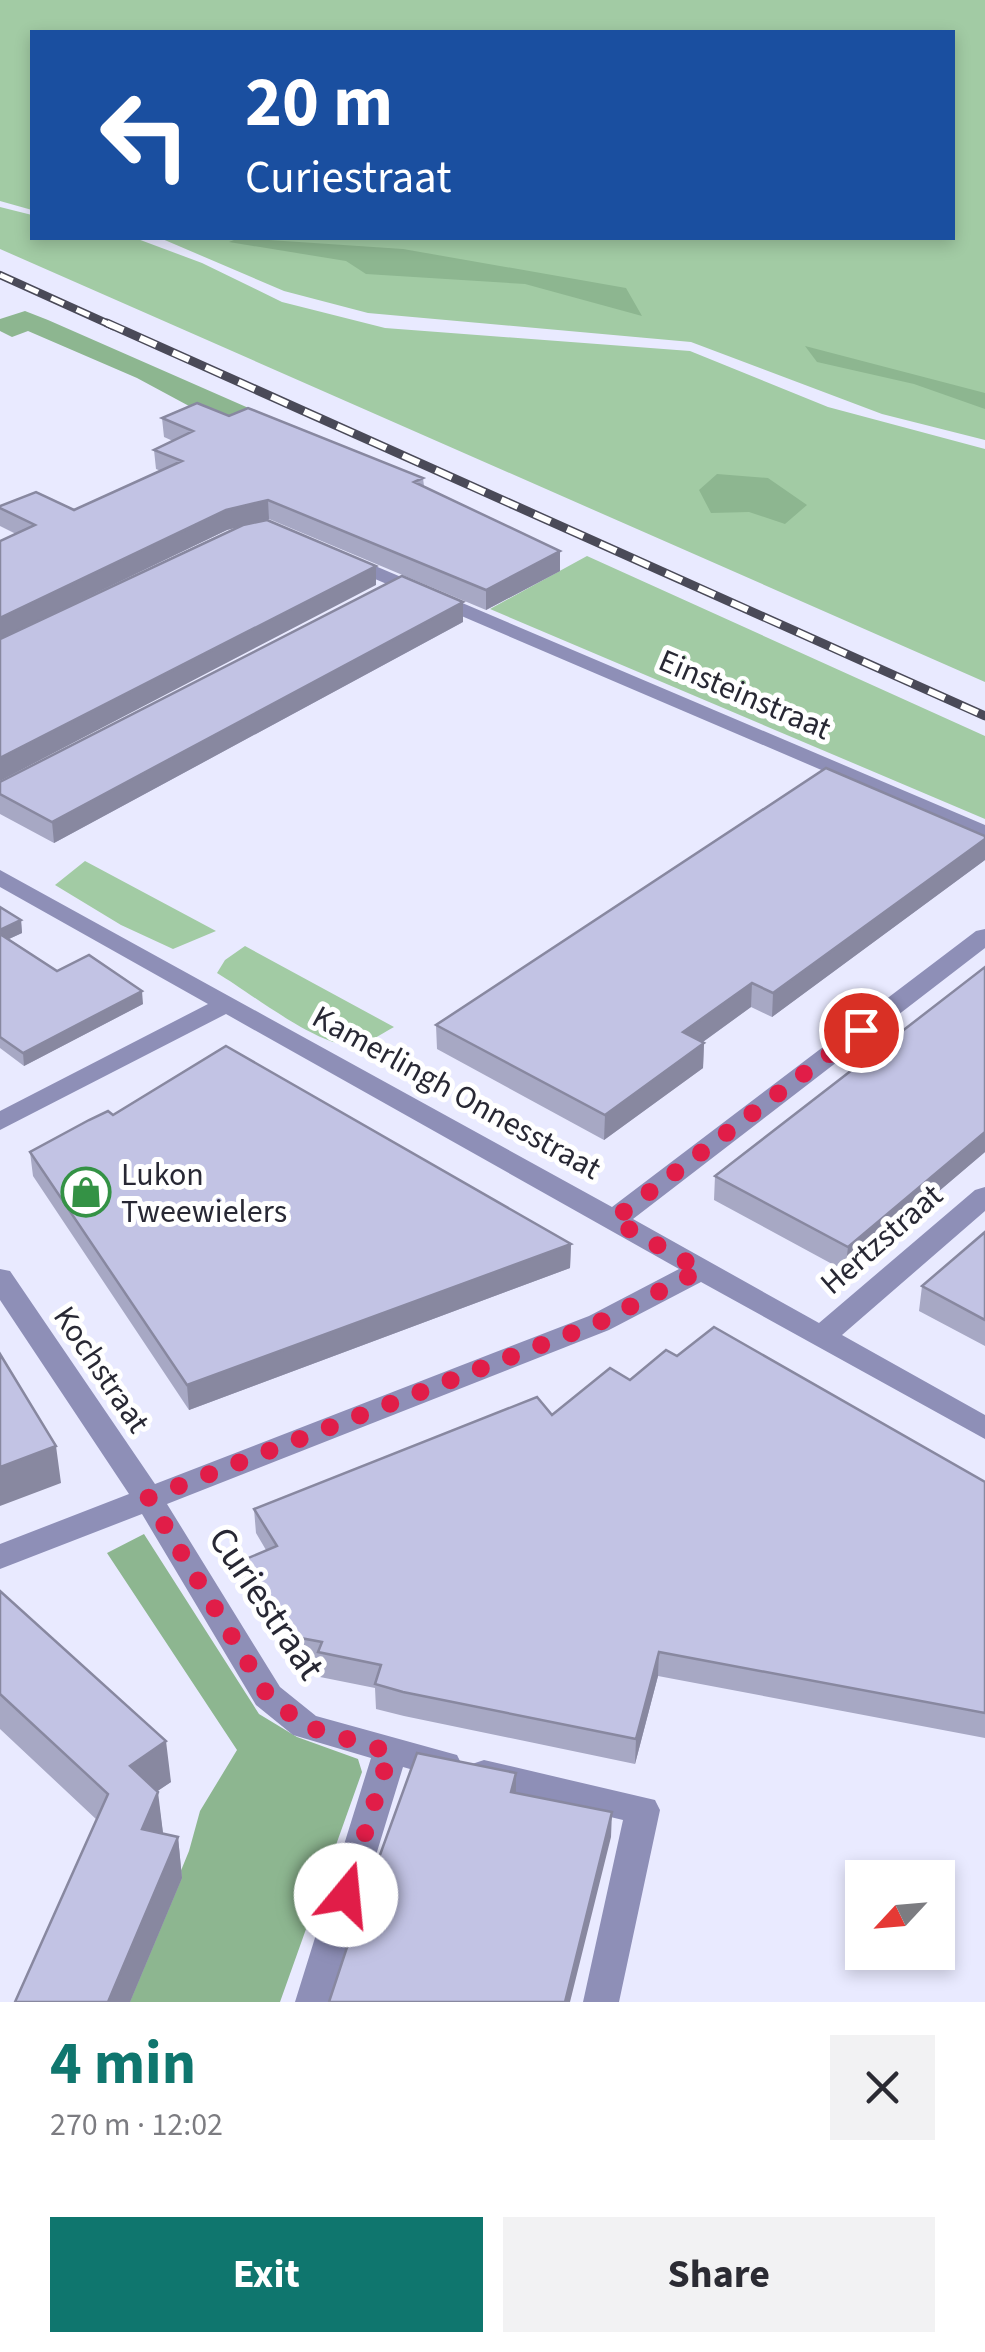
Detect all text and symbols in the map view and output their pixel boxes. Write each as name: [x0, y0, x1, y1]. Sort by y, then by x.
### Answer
text: 20 m: [245, 53, 393, 153]
icon: left: [80, 70, 210, 200]
text: Curiestraat: [245, 146, 451, 210]
street label: Einsteinstraat: [651, 638, 838, 752]
pin: [819, 988, 904, 1073]
street label: Kamerlingh Onnesstraat: [304, 994, 609, 1192]
icon: arrive: [834, 1003, 889, 1058]
place label: Lukon Tweewielers: [121, 1152, 287, 1235]
shop icon: Lukon Tweewielers: [60, 1166, 112, 1218]
street label: Hertzstraat: [810, 1173, 953, 1306]
street label: Kochstraat: [42, 1297, 161, 1442]
street label: Curiestraat: [195, 1516, 337, 1691]
position arrow: [294, 1843, 398, 1947]
north arrow: [845, 1860, 955, 1970]
map controls: [845, 1860, 955, 1970]
text: 4 min: [50, 2022, 196, 2107]
button: close: [830, 2035, 935, 2140]
text: 270 m · 12:02: [50, 2102, 223, 2148]
button: Exit: [50, 2217, 483, 2332]
button: Share: [503, 2217, 935, 2332]

